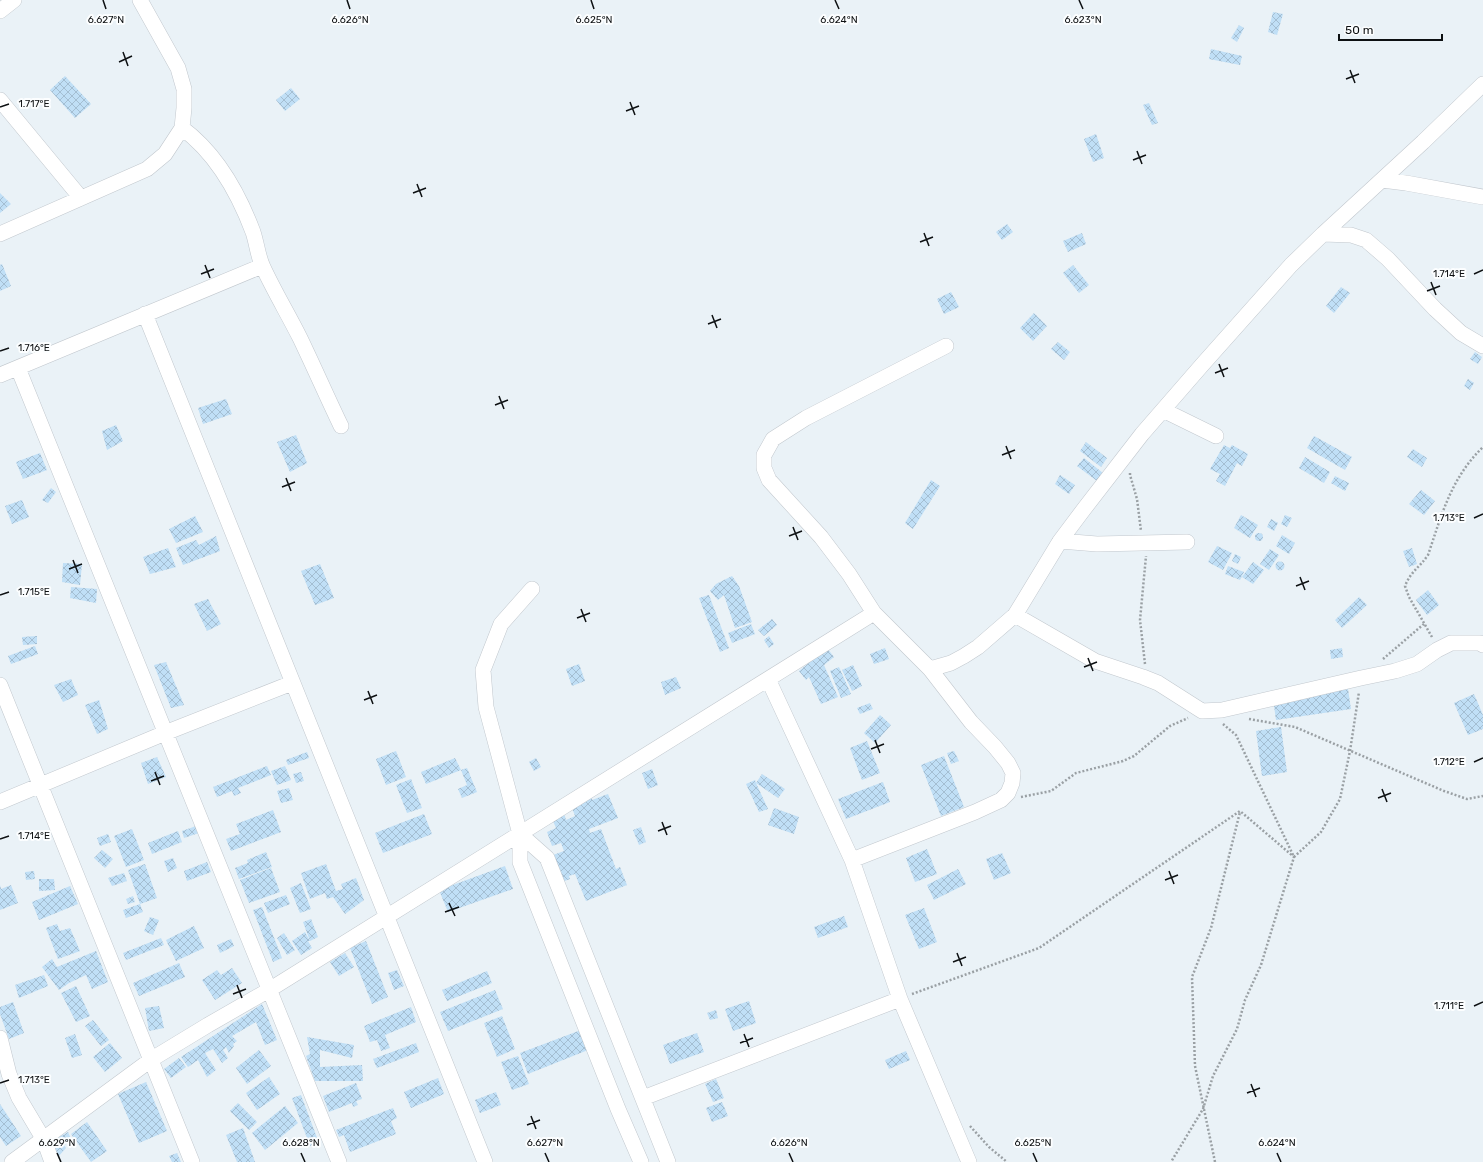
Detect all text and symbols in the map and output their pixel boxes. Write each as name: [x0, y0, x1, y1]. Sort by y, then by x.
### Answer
text: 6.627°N: [88, 14, 124, 26]
text: 6.626°N: [331, 14, 369, 26]
text: 6.625°N: [575, 14, 613, 26]
text: 6.624°N: [820, 14, 858, 26]
text: 6.623°N: [1064, 14, 1102, 26]
scale bar: [1339, 16, 1442, 42]
text: 50 m: [1345, 23, 1373, 37]
text: 1.717°E: [19, 98, 49, 110]
text: 1.714°E: [1433, 268, 1465, 280]
text: 1.716°E: [18, 342, 50, 354]
text: 1.713°E: [1433, 512, 1465, 524]
text: 1.715°E: [18, 586, 50, 598]
text: 1.712°E: [1433, 756, 1465, 768]
text: 1.714°E: [18, 830, 50, 842]
text: 1.711°E: [1434, 1000, 1464, 1012]
text: 1.713°E: [18, 1074, 50, 1086]
text: 6.629°N: [38, 1137, 76, 1149]
text: 6.628°N: [282, 1137, 320, 1149]
text: 6.627°N: [527, 1137, 563, 1149]
text: 6.626°N: [770, 1137, 808, 1149]
text: 6.625°N: [1014, 1137, 1052, 1149]
text: 6.624°N: [1258, 1137, 1296, 1149]

